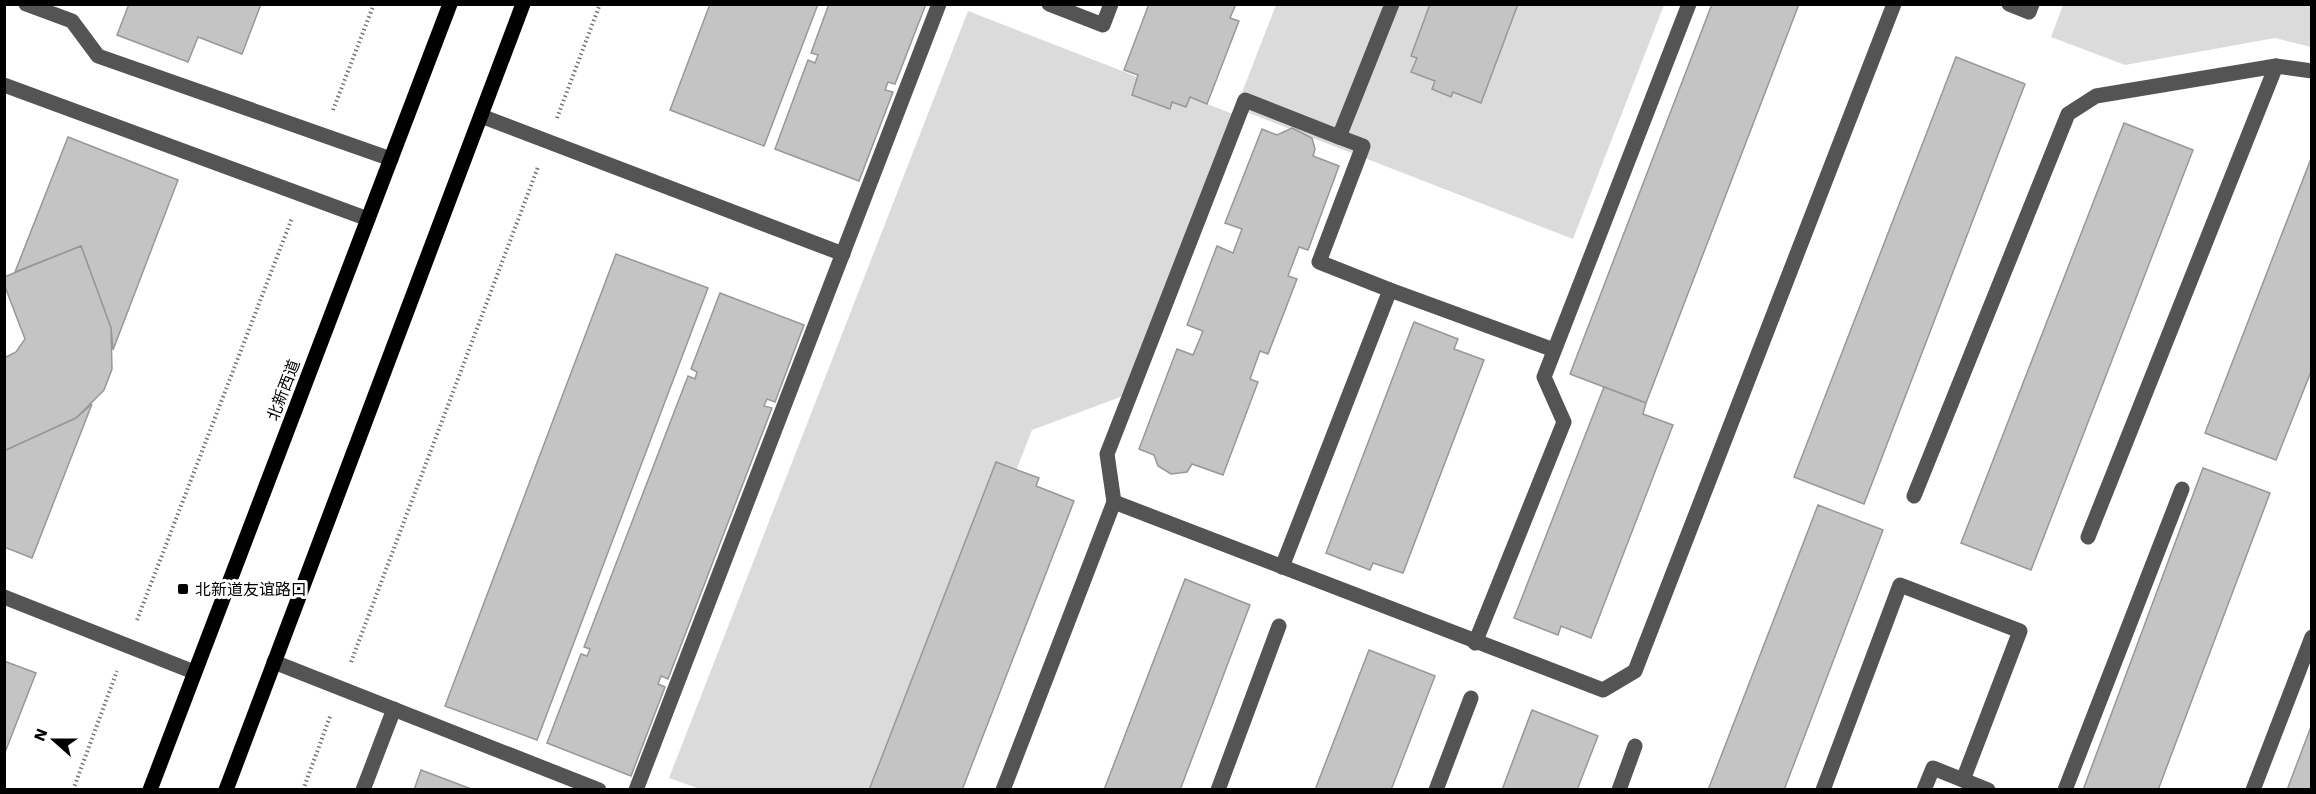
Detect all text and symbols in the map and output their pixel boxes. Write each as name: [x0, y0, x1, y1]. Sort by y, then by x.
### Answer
street label: 北新西道: [263, 357, 304, 423]
place label: 北新道友谊路口: [195, 580, 307, 599]
marker: 北新道友谊路口: [176, 582, 190, 596]
north arrow: [24, 710, 84, 770]
text: N: [29, 726, 51, 744]

